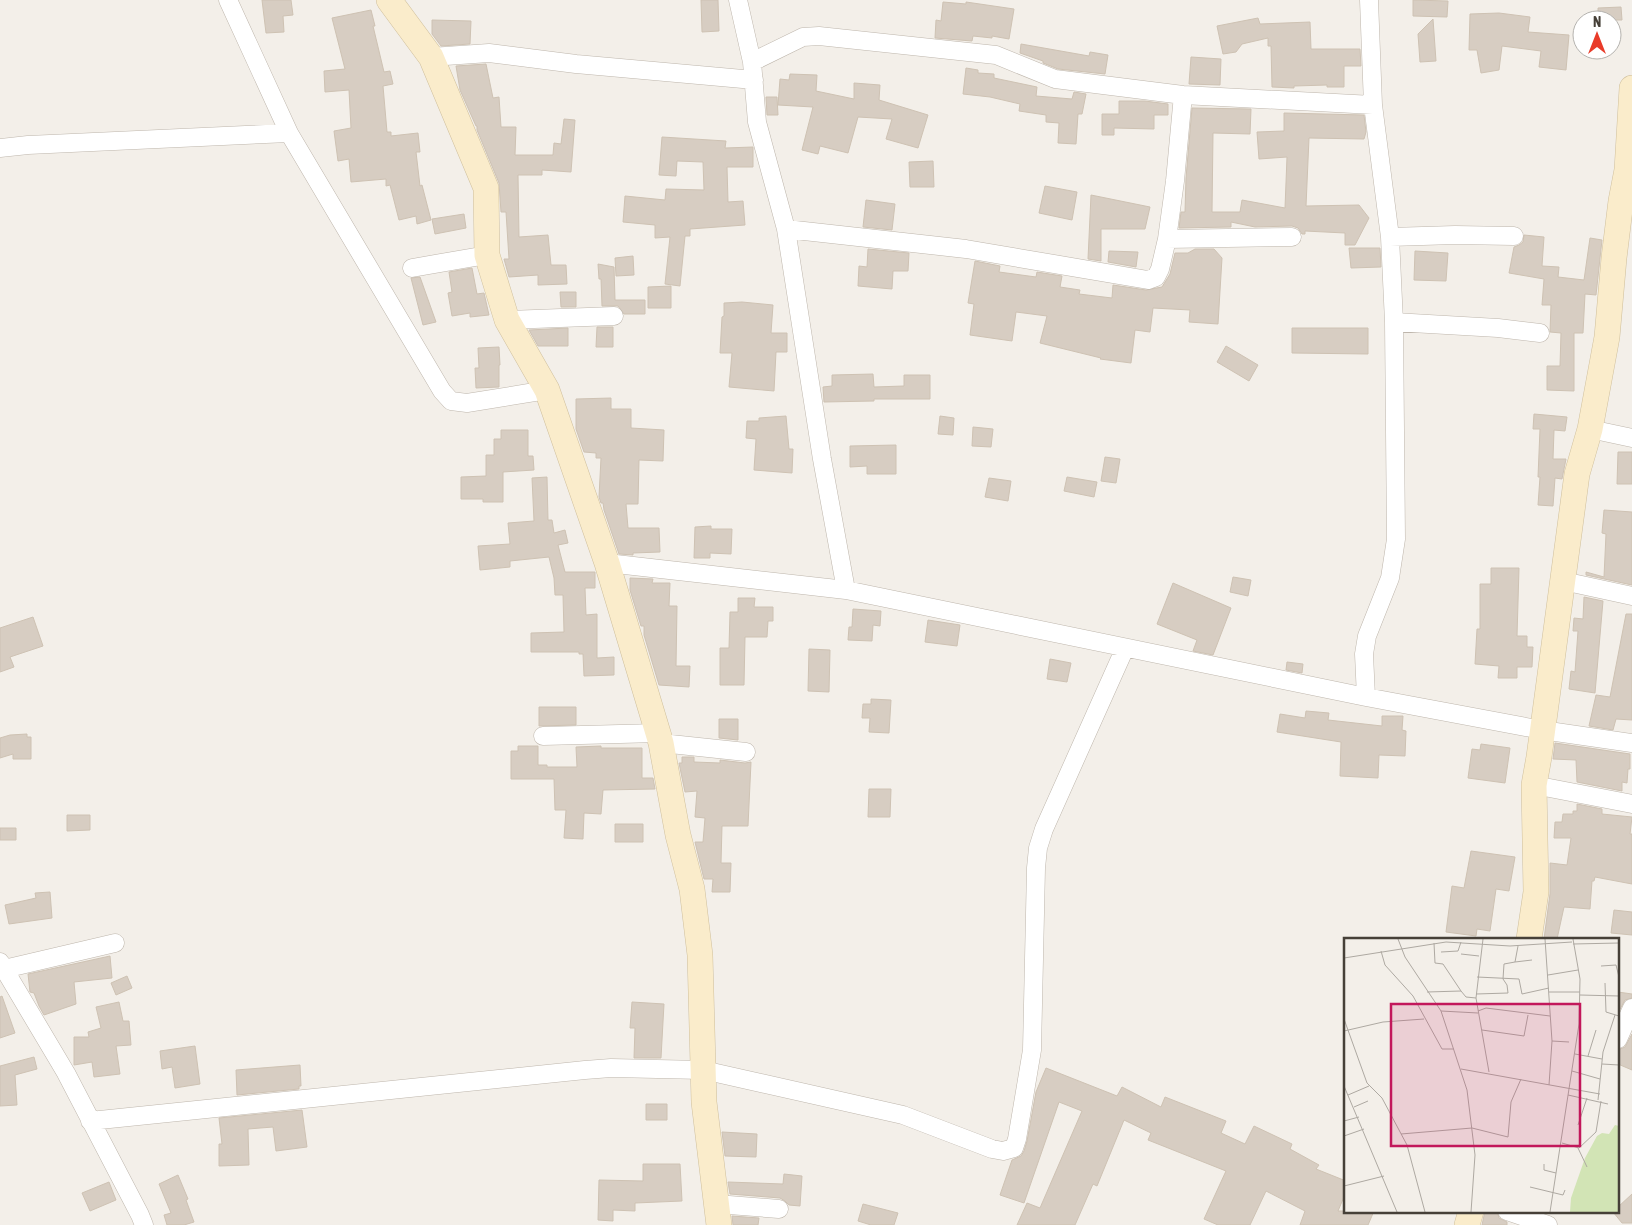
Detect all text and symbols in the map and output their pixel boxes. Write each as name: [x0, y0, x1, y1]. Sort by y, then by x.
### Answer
north arrow: [1572, 10, 1622, 60]
text: N: [1593, 14, 1601, 30]
inset map: [1344, 938, 1620, 1212]

